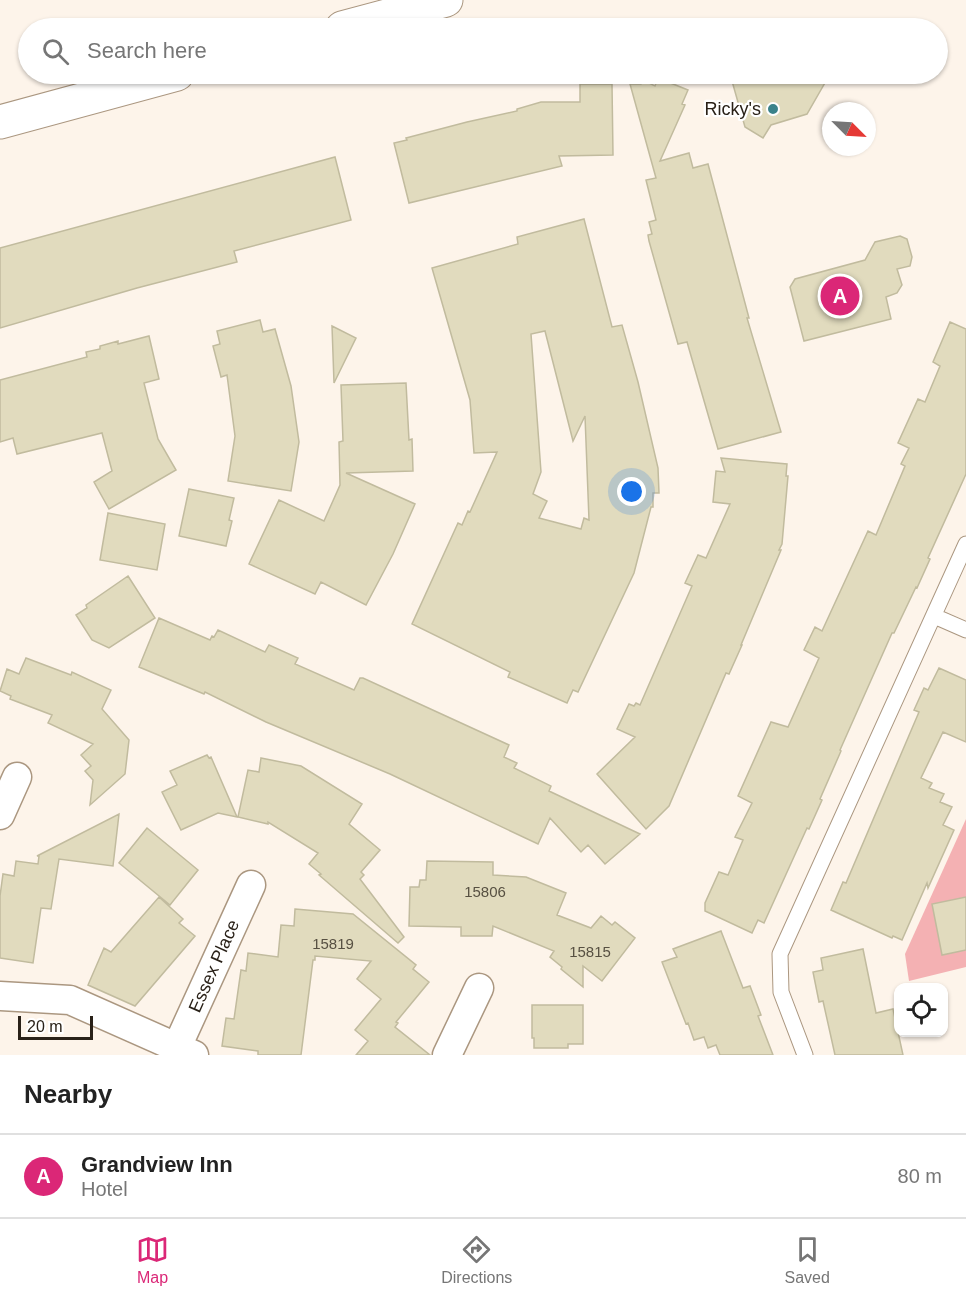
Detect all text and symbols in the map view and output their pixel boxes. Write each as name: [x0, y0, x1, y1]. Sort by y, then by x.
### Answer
search box: [18, 18, 948, 84]
icon: search: [39, 35, 72, 68]
text: Search here: [87, 38, 207, 63]
place label: Ricky's: [705, 99, 761, 119]
marker: Ricky's: [766, 102, 780, 116]
north arrow: [822, 102, 876, 156]
pin: A: [820, 274, 860, 318]
your location: [617, 477, 646, 506]
house number: 15806: [464, 883, 506, 900]
street label: Essex Place: [185, 917, 243, 1015]
house number: 15819: [312, 935, 354, 952]
house number: 15815: [569, 943, 611, 960]
map controls: [894, 983, 948, 1037]
button: locate: [894, 983, 948, 1037]
scale bar: [18, 1013, 93, 1040]
text: 20 m: [27, 1018, 63, 1035]
text: Nearby: [24, 1079, 112, 1109]
text: Grandview Inn: [81, 1152, 233, 1177]
text: A: [36, 1165, 51, 1187]
text: 80 m: [898, 1165, 942, 1187]
text: Hotel: [81, 1178, 128, 1200]
tab: Map: [136, 1233, 169, 1287]
tab: Directions: [441, 1233, 512, 1287]
tab: Saved: [785, 1233, 830, 1287]

